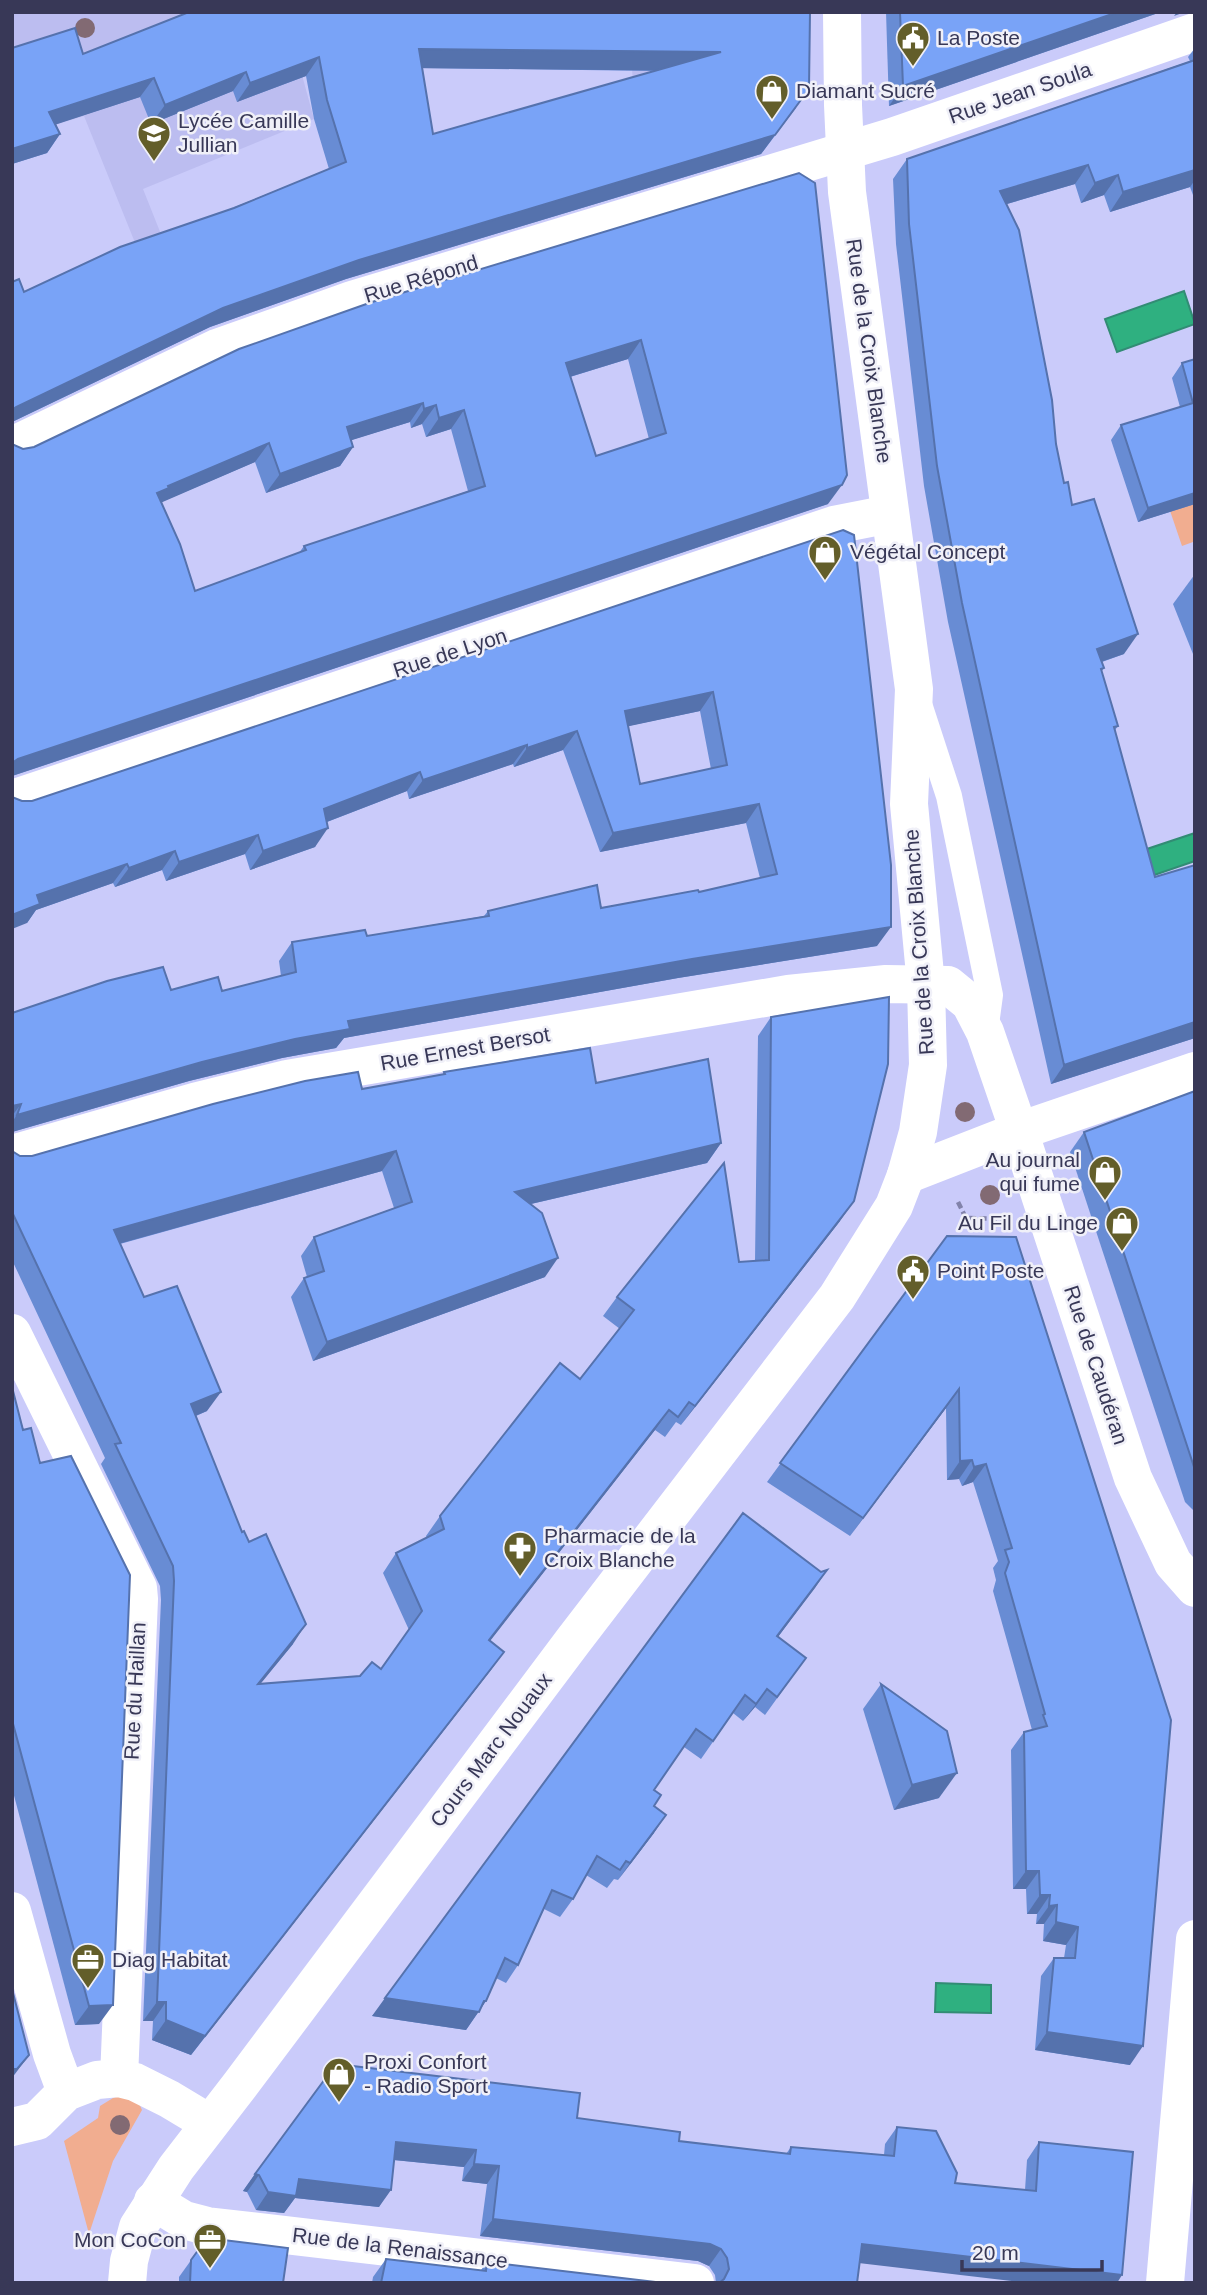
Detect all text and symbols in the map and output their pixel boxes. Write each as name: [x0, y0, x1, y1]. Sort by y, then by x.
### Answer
public building icon: La Poste: [894, 19, 932, 68]
place label: La Poste: [937, 26, 1020, 49]
street label: Rue Jean Soula: [945, 57, 1095, 128]
shop icon: Diamant Sucré: [753, 72, 791, 121]
place label: Diamant Sucré: [796, 79, 935, 102]
place label: Lycée Camille Jullian: [178, 109, 309, 156]
school or university icon: Lycée Camille Jullian: [135, 114, 173, 163]
street label: Rue de la Croix Blanche: [842, 237, 897, 465]
street label: Rue Répond: [361, 250, 481, 307]
shop icon: Végétal Concept: [806, 533, 844, 582]
place label: Végétal Concept: [850, 540, 1005, 563]
street label: Rue de Lyon: [390, 623, 510, 682]
street label: Rue de la Croix Blanche: [899, 828, 938, 1056]
street label: Rue Ernest Bersot: [378, 1022, 552, 1075]
place label: Au journal qui fume: [985, 1148, 1080, 1195]
shop icon: Au journal qui fume: [1086, 1153, 1124, 1202]
shop icon: Au Fil du Linge: [1103, 1204, 1141, 1253]
place label: Au Fil du Linge: [958, 1211, 1098, 1234]
public building icon: Point Poste: [894, 1252, 932, 1301]
place label: Point Poste: [937, 1259, 1044, 1282]
street label: Rue de Caudéran: [1060, 1282, 1133, 1447]
place label: Pharmacie de la Croix Blanche: [544, 1524, 696, 1571]
pharmacy icon: Pharmacie de la Croix Blanche: [501, 1529, 539, 1578]
street label: Rue du Haillan: [119, 1622, 150, 1760]
street label: Cours Marc Nouaux: [425, 1668, 556, 1831]
office icon: Diag Habitat: [69, 1941, 107, 1990]
place label: Diag Habitat: [112, 1948, 228, 1971]
place label: Proxi Confort - Radio Sport: [364, 2050, 488, 2097]
shop icon: Proxi Confort - Radio Sport: [320, 2055, 358, 2104]
office icon: Mon CoCon: [191, 2221, 229, 2270]
street label: Rue de la Renaissance: [291, 2223, 509, 2272]
place label: Mon CoCon: [74, 2228, 186, 2251]
scale bar: [962, 2228, 1102, 2272]
text: 20 m: [972, 2241, 1019, 2264]

